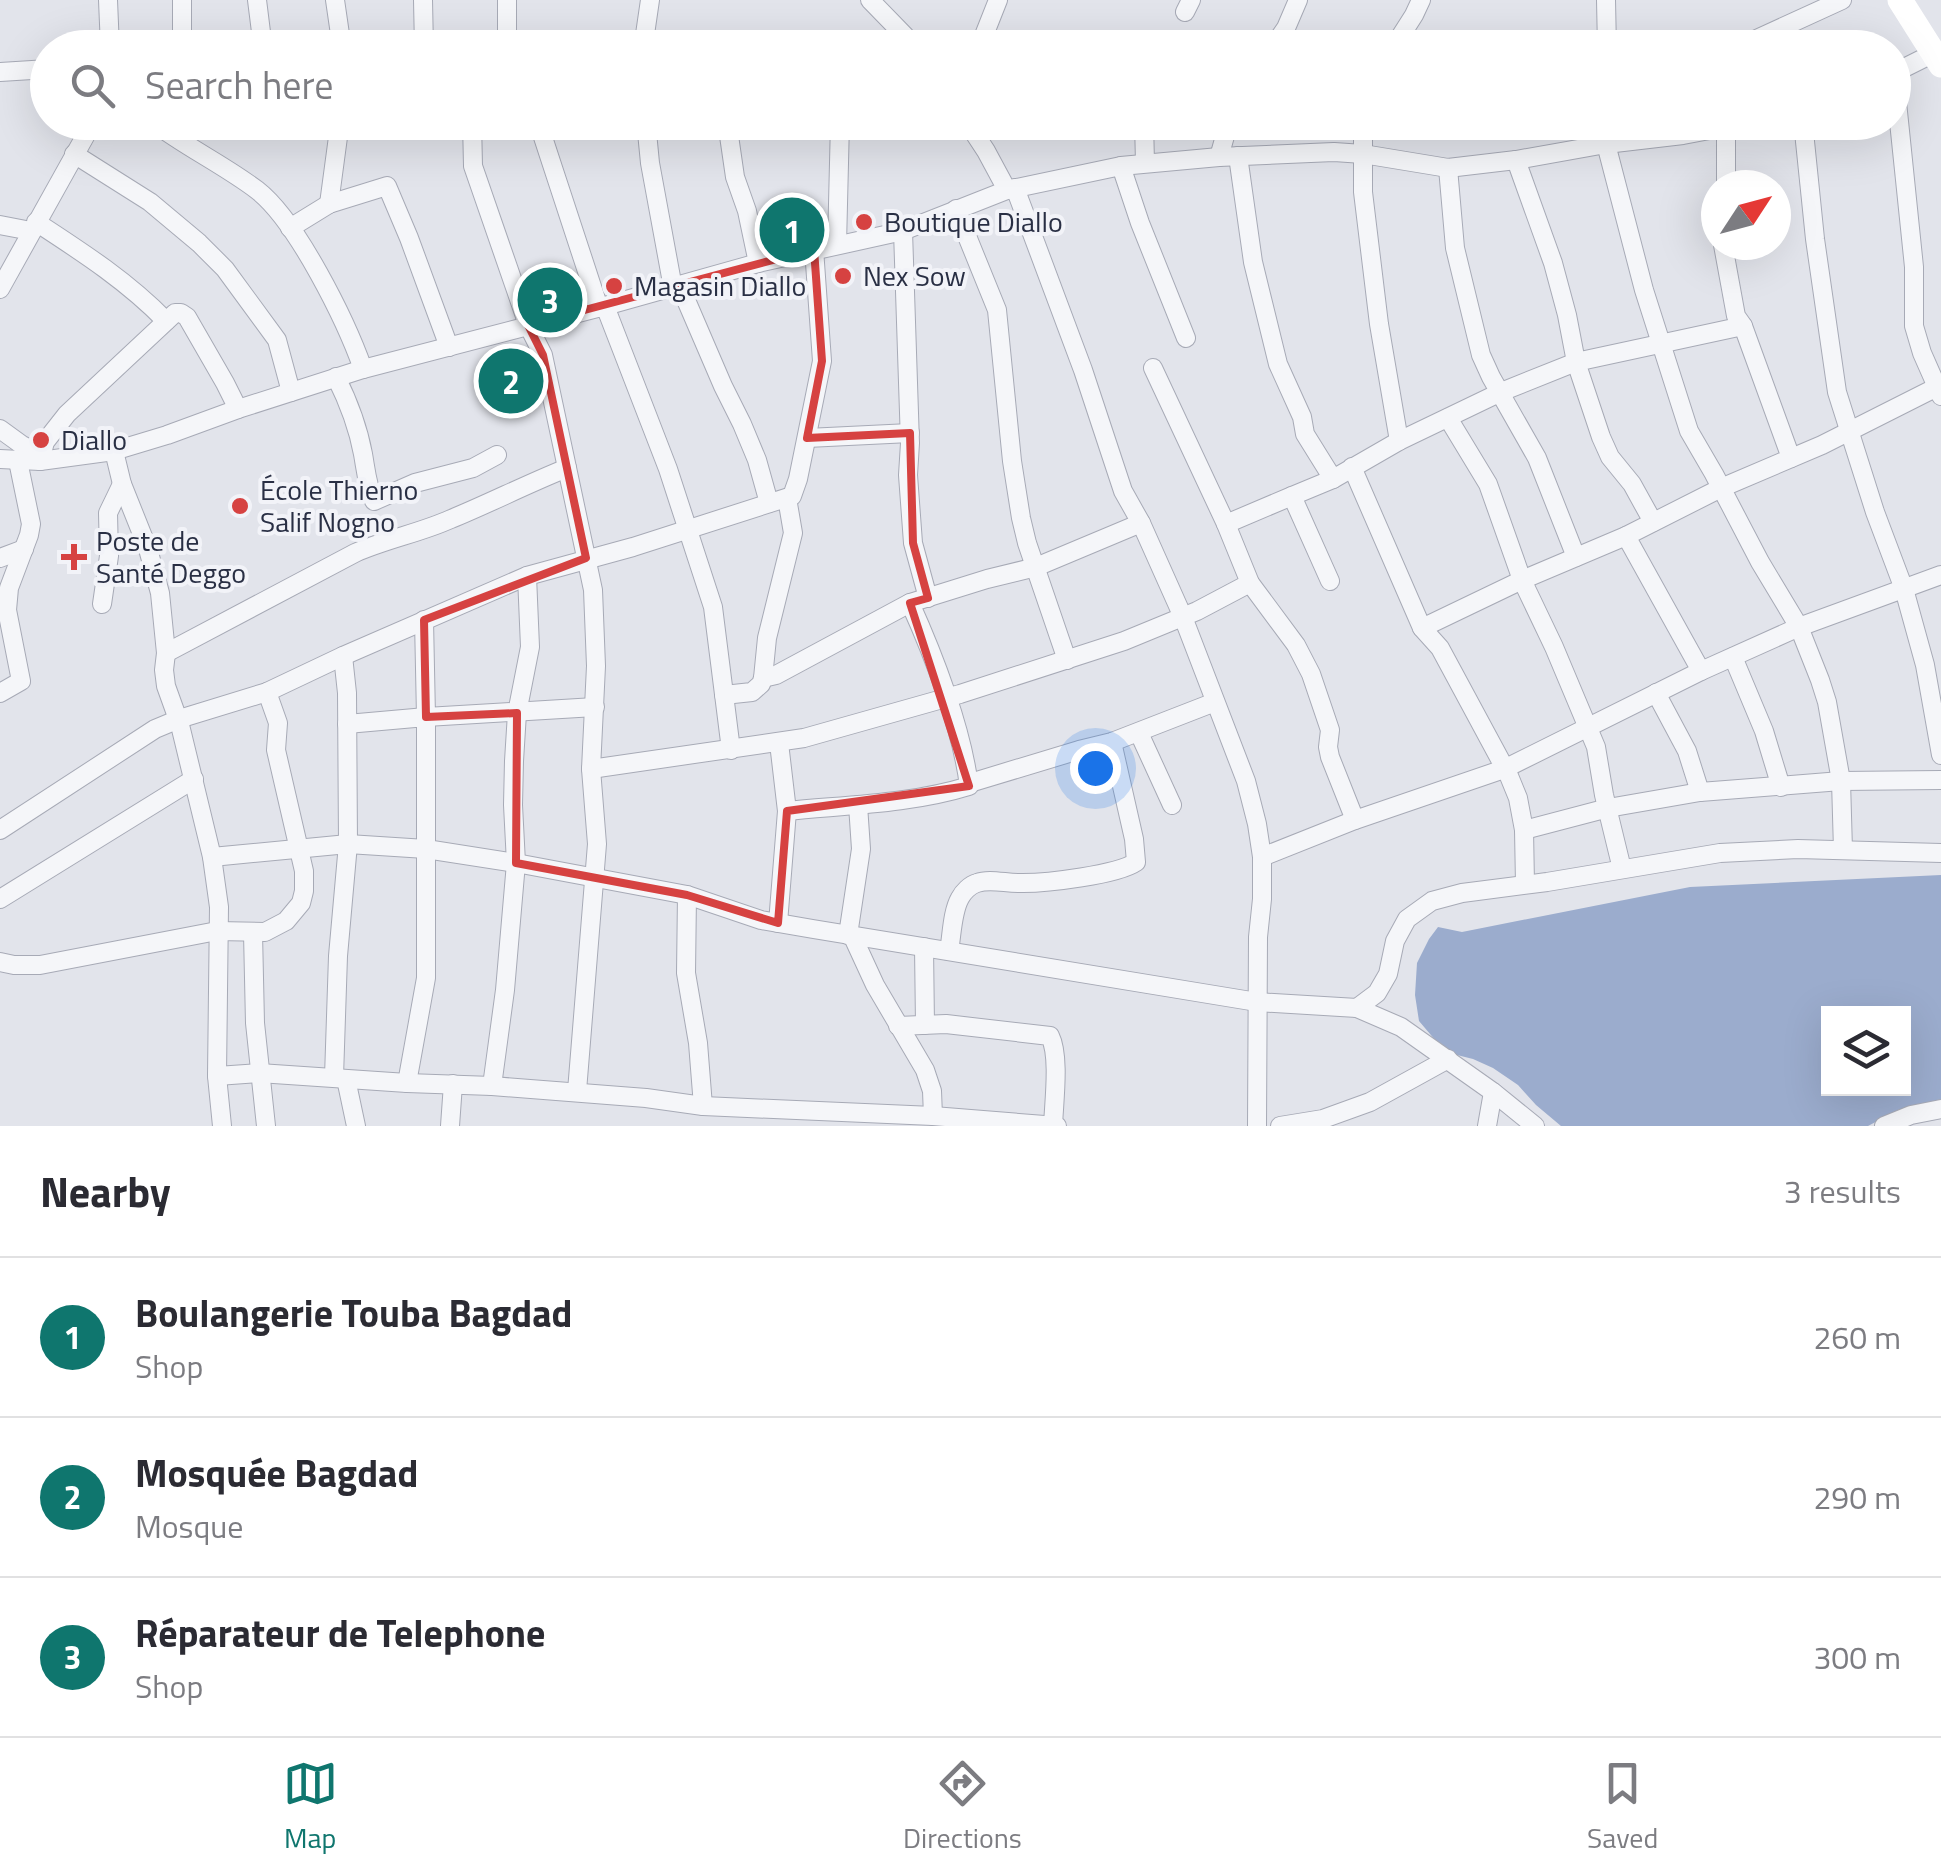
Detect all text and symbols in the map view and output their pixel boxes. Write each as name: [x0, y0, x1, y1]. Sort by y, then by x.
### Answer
search box: [30, 30, 1911, 140]
text: Search here: [145, 56, 333, 114]
icon: search: [65, 58, 120, 113]
north arrow: [1701, 170, 1791, 260]
pin: 1: [760, 192, 824, 268]
place label: Boutique Diallo: [884, 200, 1063, 243]
marker: Boutique Diallo: [853, 211, 875, 233]
place label: Nex Sow: [863, 254, 966, 297]
pin: 3: [518, 262, 582, 338]
place label: Magasin Diallo: [634, 264, 806, 307]
marker: Nex Sow: [832, 265, 854, 287]
marker: Magasin Diallo: [603, 275, 625, 297]
pin: 2: [478, 344, 544, 418]
place label: Diallo: [61, 418, 127, 461]
marker: Diallo: [30, 429, 52, 451]
place label: École Thierno Salif Nogno: [260, 468, 418, 543]
marker: École Thierno Salif Nogno: [229, 495, 251, 517]
place label: Poste de Santé Deggo: [96, 519, 246, 594]
marker: Poste de Santé Deggo: [61, 544, 87, 570]
your location: [1070, 743, 1121, 794]
map controls: [1821, 1006, 1911, 1096]
button: layers: [1821, 1006, 1911, 1096]
text: Nearby: [40, 1159, 171, 1223]
text: 3 results: [1784, 1167, 1901, 1215]
text: Boulangerie Touba Bagdad: [135, 1284, 572, 1342]
text: 1: [64, 1313, 81, 1361]
text: 260 m: [1813, 1313, 1901, 1361]
text: Shop: [135, 1342, 203, 1390]
text: Mosquée Bagdad: [135, 1444, 418, 1502]
text: 2: [64, 1473, 81, 1521]
text: 290 m: [1813, 1473, 1901, 1521]
text: Mosque: [135, 1502, 243, 1550]
text: Réparateur de Telephone: [135, 1604, 545, 1662]
text: 3: [64, 1633, 81, 1681]
text: 300 m: [1813, 1633, 1901, 1681]
text: Shop: [135, 1662, 203, 1710]
tab: Map: [283, 1756, 338, 1859]
tab: Directions: [903, 1756, 1022, 1859]
tab: Saved: [1587, 1756, 1658, 1859]

